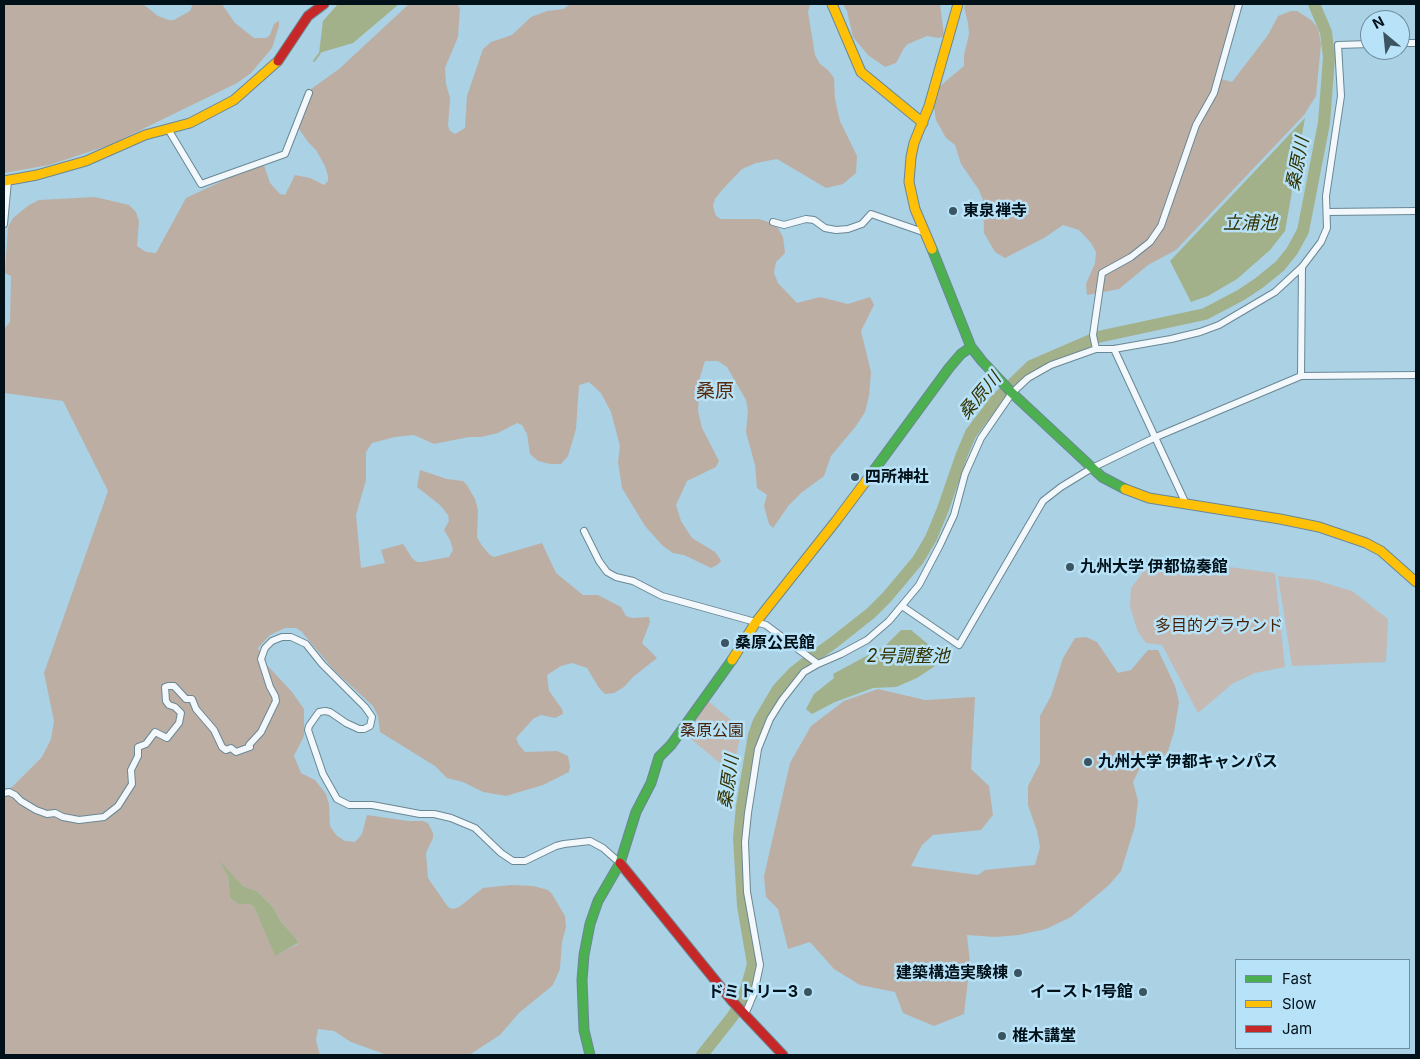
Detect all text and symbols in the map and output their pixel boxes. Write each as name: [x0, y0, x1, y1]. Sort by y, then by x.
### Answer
north arrow: [1360, 10, 1410, 60]
text: N: [1369, 12, 1387, 32]
water label: 桑原川: [1282, 135, 1314, 193]
place label: 東泉禅寺: [963, 201, 1027, 221]
marker: 東泉禅寺: [947, 205, 959, 217]
water label: 立浦池: [1223, 213, 1277, 235]
water label: 桑原川: [954, 368, 1006, 424]
district label: 桑原: [696, 380, 734, 402]
place label: 四所神社: [865, 467, 929, 487]
marker: 四所神社: [849, 471, 861, 483]
place label: 九州大学 伊都協奏館: [1080, 557, 1228, 577]
marker: 九州大学 伊都協奏館: [1064, 561, 1076, 573]
park label: 多目的グラウンド: [1155, 616, 1283, 636]
place label: 桑原公民館: [735, 633, 815, 653]
marker: 桑原公民館: [719, 637, 731, 649]
water label: 2号調整池: [867, 646, 949, 668]
park label: 桑原公園: [680, 721, 744, 741]
place label: 九州大学 伊都キャンパス: [1098, 752, 1278, 772]
water label: 桑原川: [715, 754, 743, 810]
marker: 九州大学 伊都キャンパス: [1082, 756, 1094, 768]
legend: [1235, 959, 1410, 1049]
place label: 建築構造実験棟: [896, 963, 1008, 983]
marker: 建築構造実験棟: [1012, 967, 1024, 979]
text: Fast: [1282, 969, 1312, 988]
place label: ドミトリー3: [708, 982, 798, 1002]
place label: イースト1号館: [1030, 982, 1133, 1002]
marker: ドミトリー3: [802, 986, 814, 998]
marker: イースト1号館: [1137, 986, 1149, 998]
text: Slow: [1282, 994, 1316, 1013]
text: Jam: [1282, 1019, 1312, 1038]
place label: 椎木講堂: [1012, 1026, 1076, 1046]
marker: 椎木講堂: [996, 1030, 1008, 1042]

